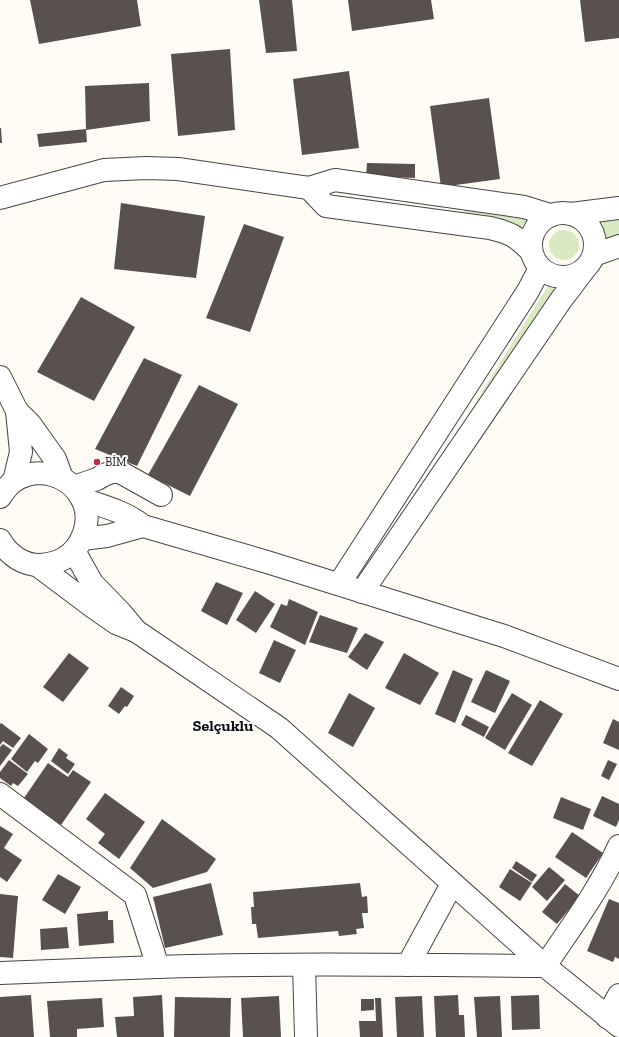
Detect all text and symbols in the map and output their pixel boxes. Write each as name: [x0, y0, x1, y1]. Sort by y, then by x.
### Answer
place label: BİM: [105, 455, 127, 469]
marker: BİM: [92, 457, 102, 467]
district label: Selçuklu: [193, 716, 254, 735]

